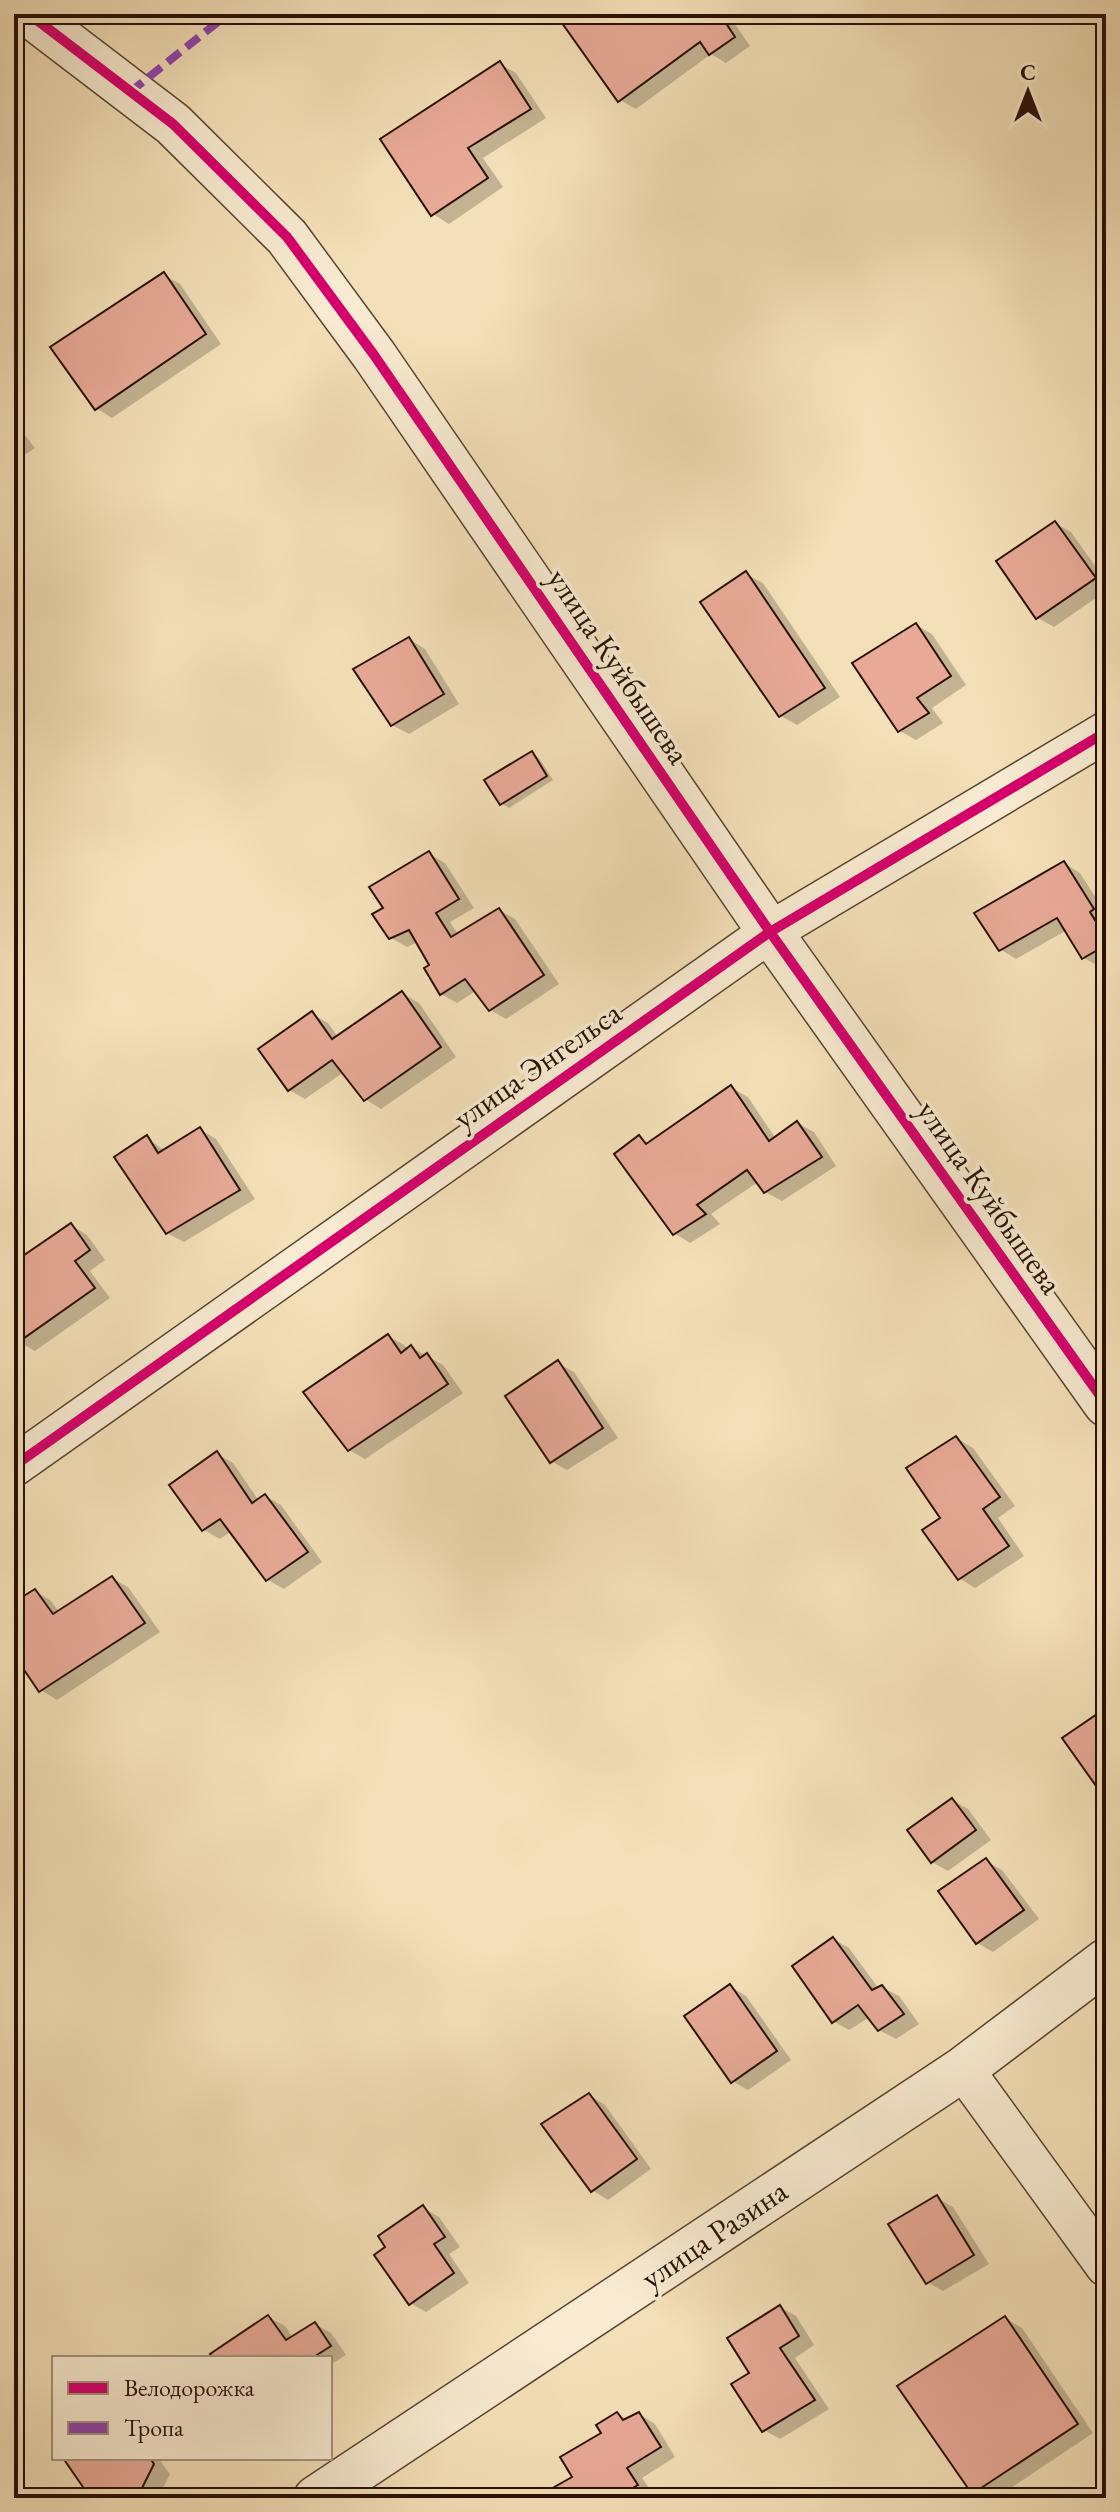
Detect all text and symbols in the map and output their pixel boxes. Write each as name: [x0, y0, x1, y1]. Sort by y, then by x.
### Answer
north arrow: [988, 52, 1068, 132]
text: С: [1020, 58, 1036, 87]
street label: улица Куйбышева: [538, 560, 700, 772]
street label: улица Энгельса: [445, 991, 630, 1138]
street label: улица Куйбышева: [908, 1092, 1073, 1302]
street label: улица Разина: [633, 2169, 796, 2298]
legend: [52, 2356, 332, 2460]
text: Велодорожка: [124, 2372, 255, 2403]
text: Тропа: [124, 2412, 184, 2443]

